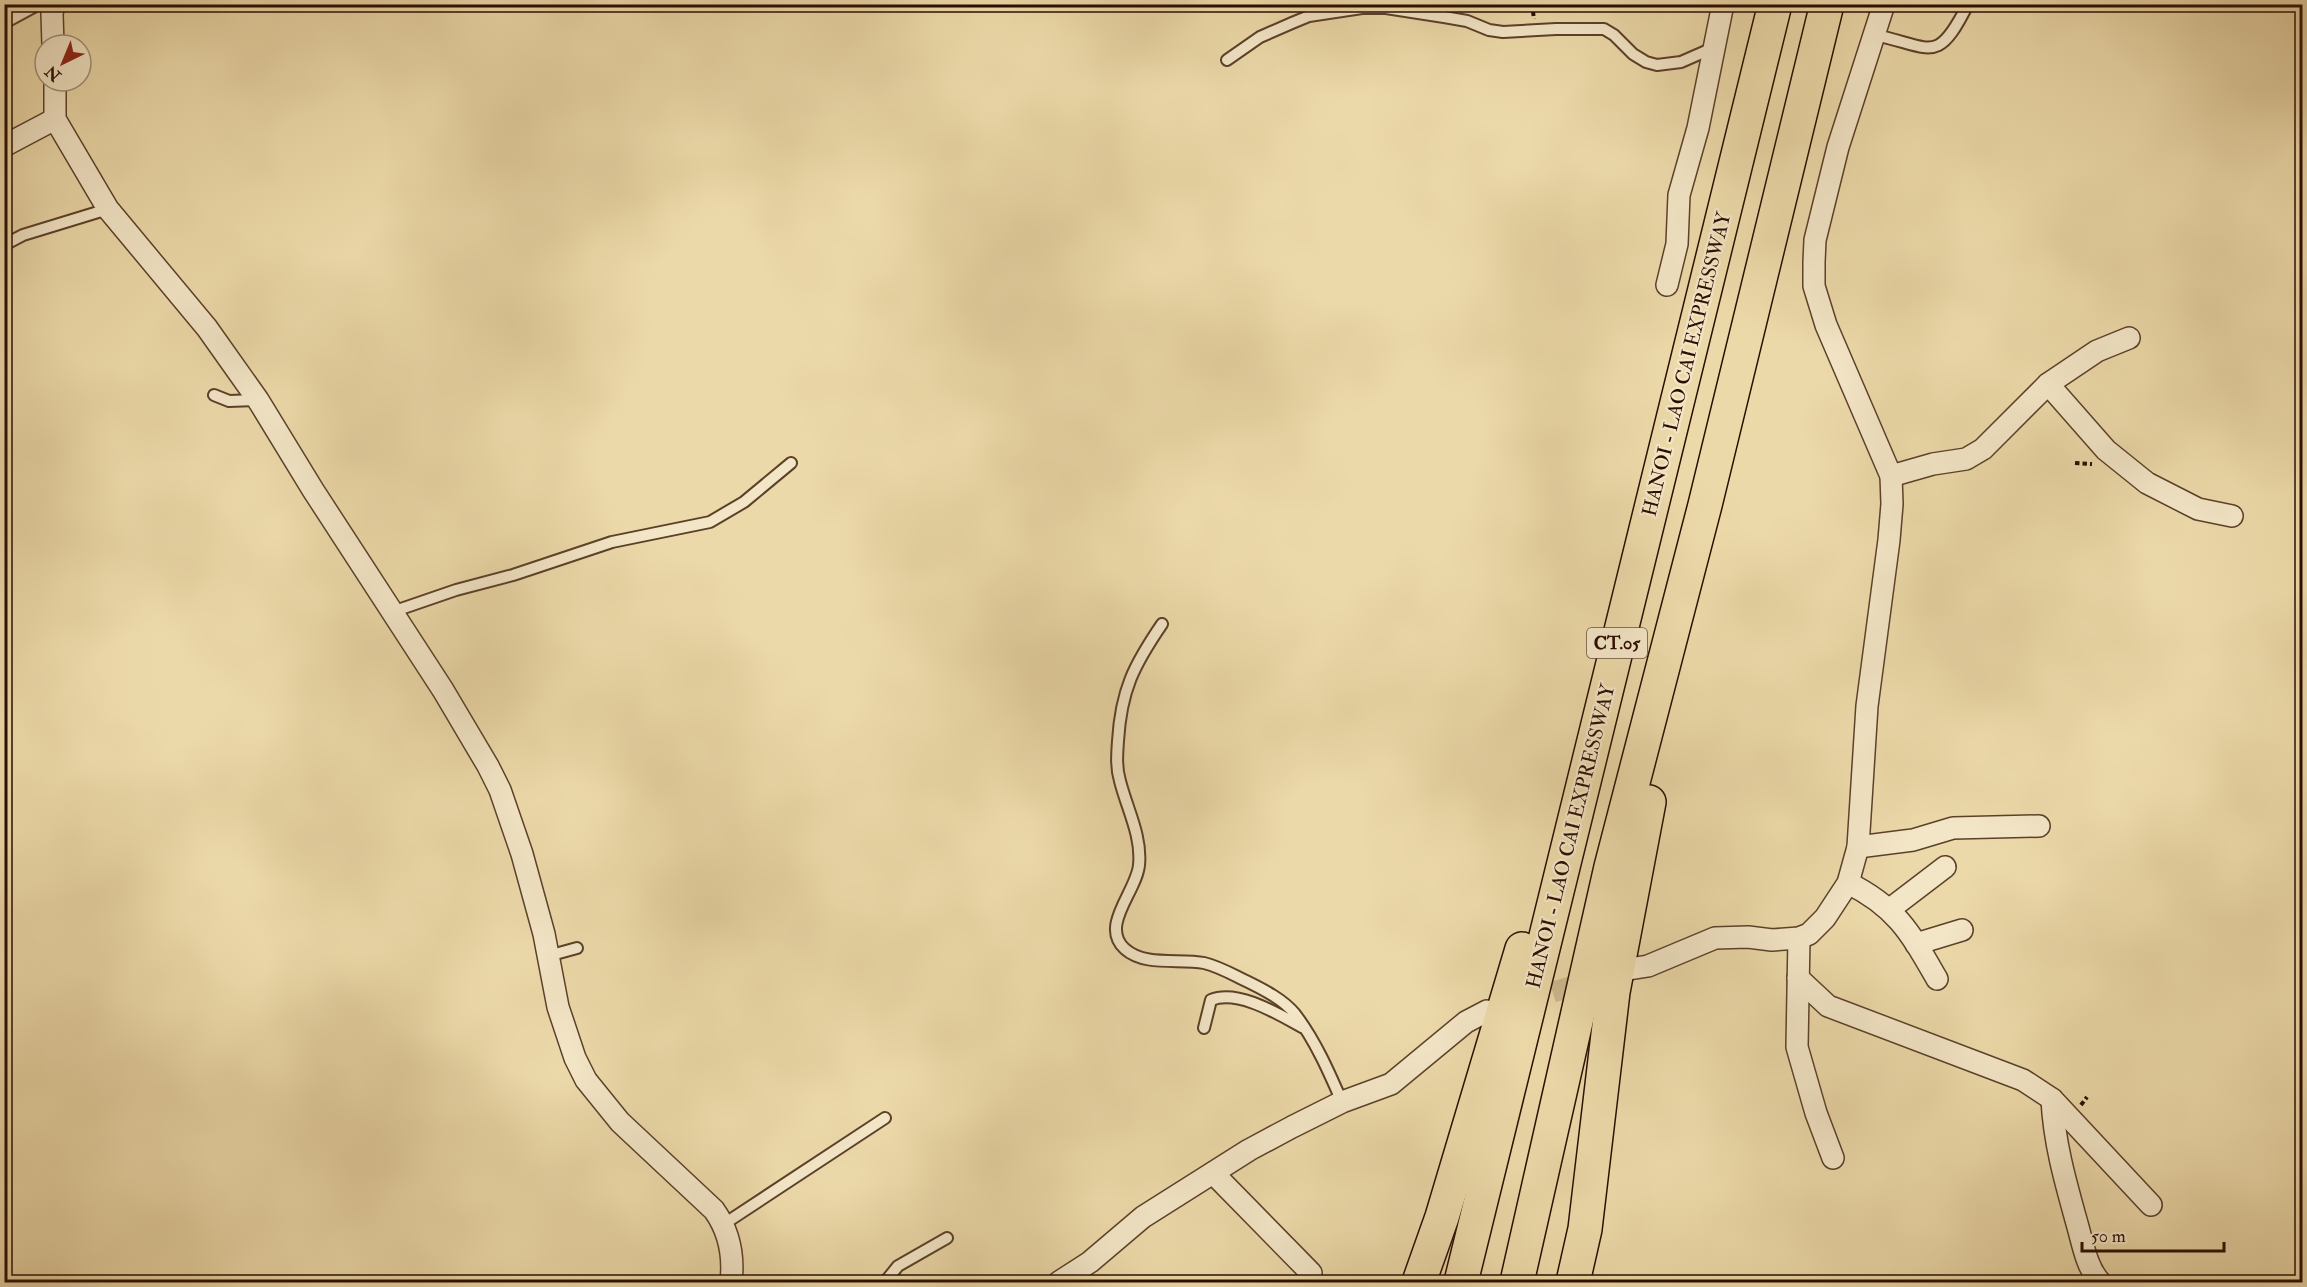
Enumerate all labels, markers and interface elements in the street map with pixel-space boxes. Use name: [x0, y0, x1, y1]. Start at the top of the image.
north arrow: [33, 33, 93, 93]
text: N: [41, 61, 66, 86]
street label: HANOI - LAO CAI EXPRESSWAY: [1637, 208, 1737, 519]
road number: CT.05: [1587, 628, 1647, 658]
street label: HANOI - LAO CAI EXPRESSWAY: [1521, 680, 1621, 991]
scale bar: [2082, 1215, 2224, 1253]
text: 50 m: [2091, 1225, 2126, 1248]

